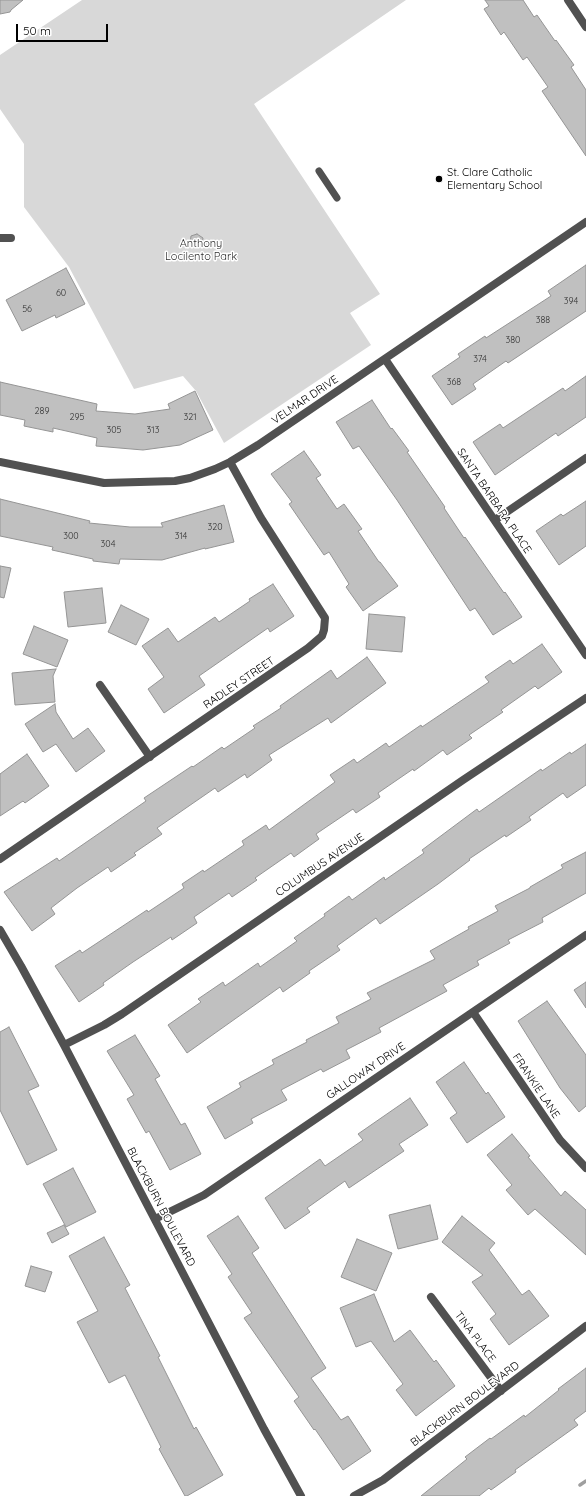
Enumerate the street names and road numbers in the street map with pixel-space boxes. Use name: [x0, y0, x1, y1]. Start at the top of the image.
street label: VELMAR DRIVE: [269, 373, 341, 427]
street label: SANTA BARBARA PLACE: [454, 446, 534, 556]
street label: RADLEY STREET: [201, 654, 277, 712]
street label: COLUMBUS AVENUE: [273, 830, 367, 900]
street label: GALLOWAY DRIVE: [324, 1040, 408, 1102]
street label: FRANKIE LANE: [509, 1051, 563, 1121]
street label: BLACKBURN BOULEVARD: [124, 1145, 198, 1269]
street label: TINA PLACE: [452, 1309, 498, 1365]
street label: BLACKBURN BOULEVARD: [408, 1359, 522, 1449]

